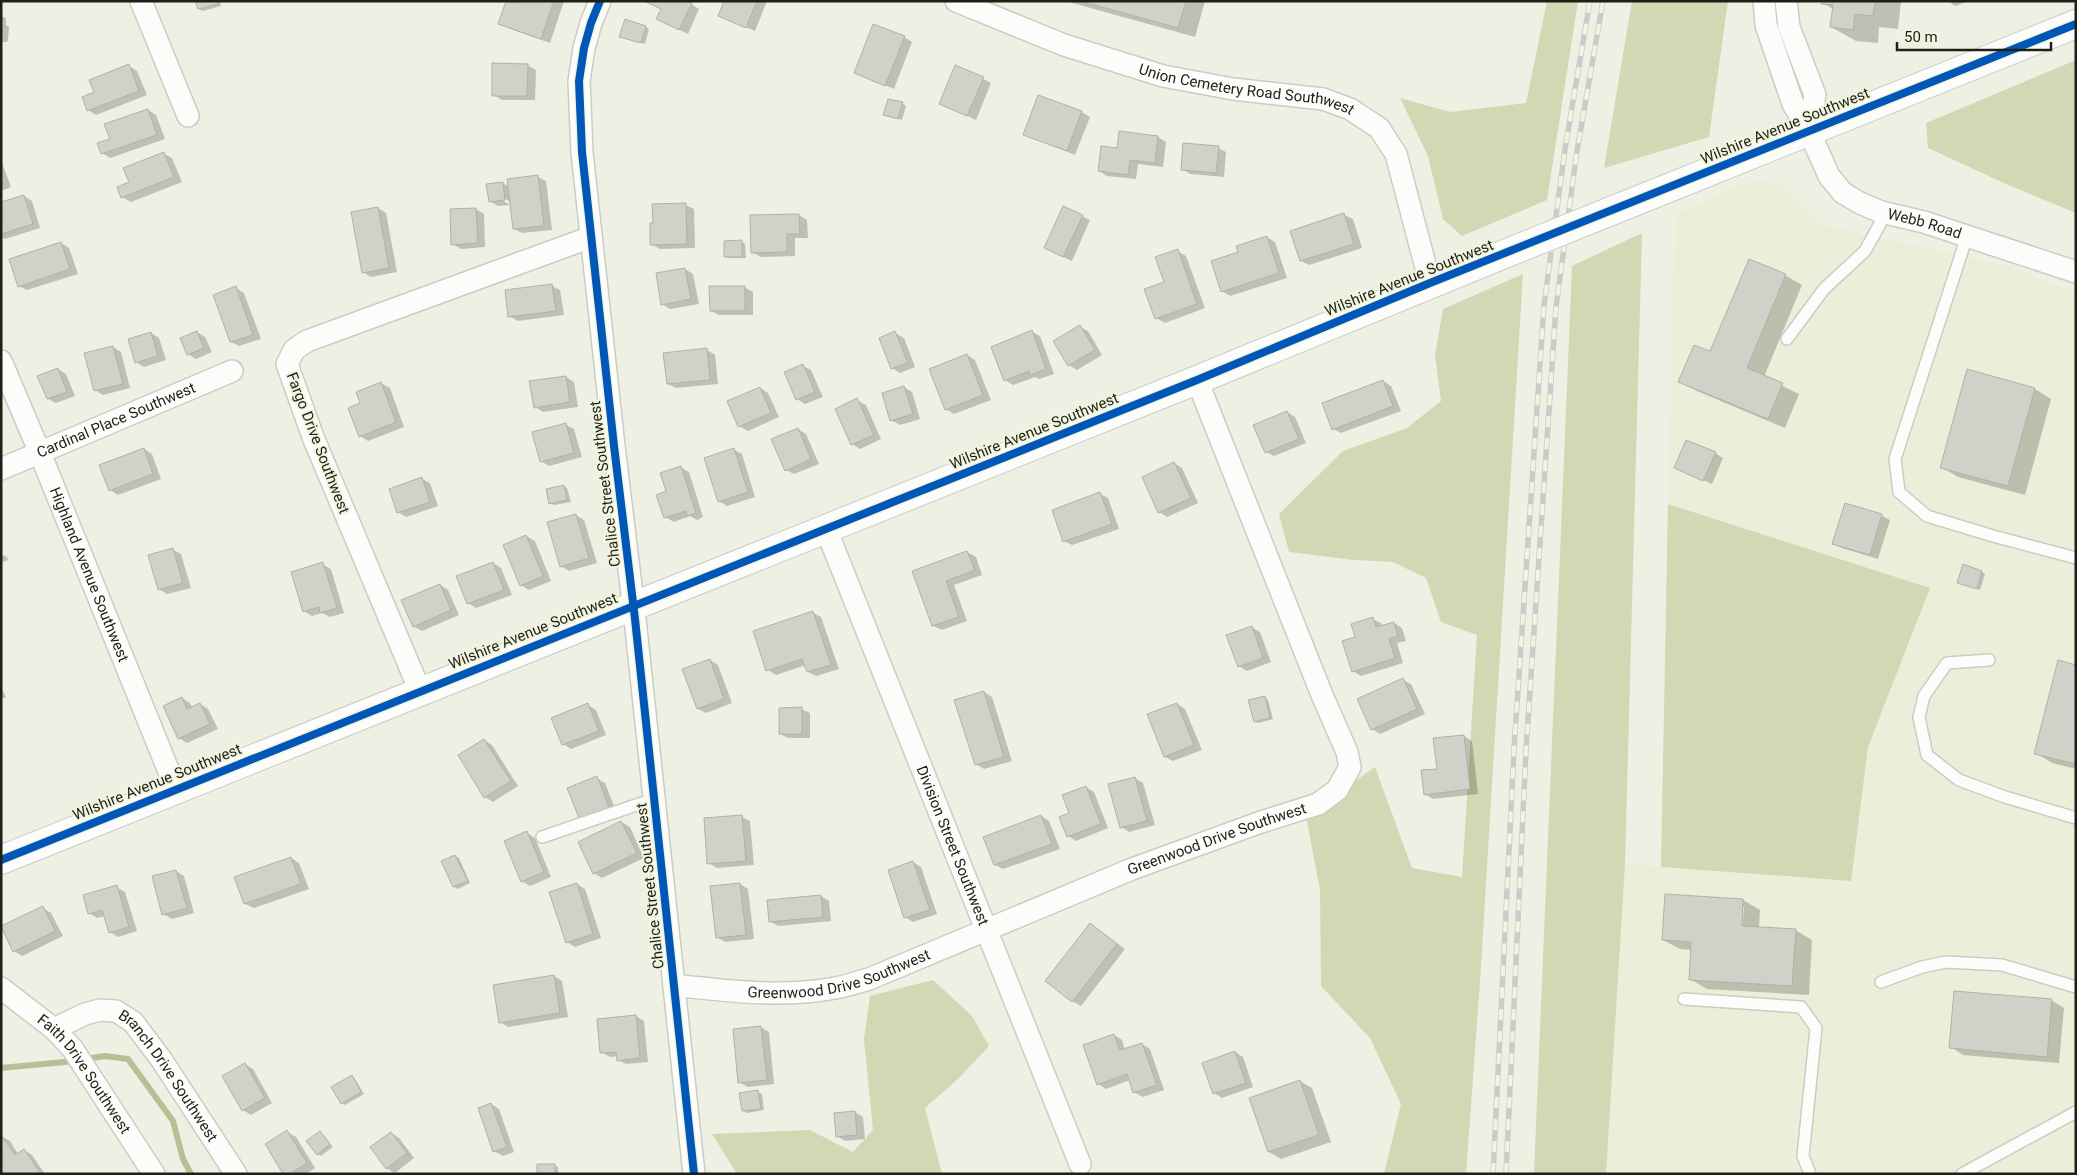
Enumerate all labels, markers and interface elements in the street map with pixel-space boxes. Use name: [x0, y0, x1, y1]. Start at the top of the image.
scale bar: [1897, 20, 2051, 52]
text: 50 m: [1904, 28, 1938, 46]
street label: Union Cemetery Road Southwest: [1137, 60, 1358, 119]
street label: Wilshire Avenue Southwest: [1698, 84, 1872, 168]
street label: Webb Road: [1886, 205, 1964, 243]
street label: Wilshire Avenue Southwest: [1322, 236, 1496, 320]
street label: Fargo Drive Southwest: [283, 370, 353, 516]
street label: Cardinal Place Southwest: [34, 379, 198, 462]
street label: Wilshire Avenue Southwest: [947, 389, 1121, 473]
street label: Chalice Street Southwest: [586, 400, 624, 568]
street label: Highland Avenue Southwest: [46, 484, 133, 665]
street label: Wilshire Avenue Southwest: [446, 589, 620, 673]
street label: Wilshire Avenue Southwest: [70, 740, 244, 824]
street label: Division Street Southwest: [913, 763, 993, 928]
street label: Greenwood Drive Southwest: [1125, 799, 1309, 879]
street label: Chalice Street Southwest: [632, 802, 668, 970]
street label: Greenwood Drive Southwest: [747, 945, 933, 1002]
street label: Branch Drive Southwest: [115, 1006, 221, 1145]
street label: Faith Drive Southwest: [34, 1011, 134, 1137]

